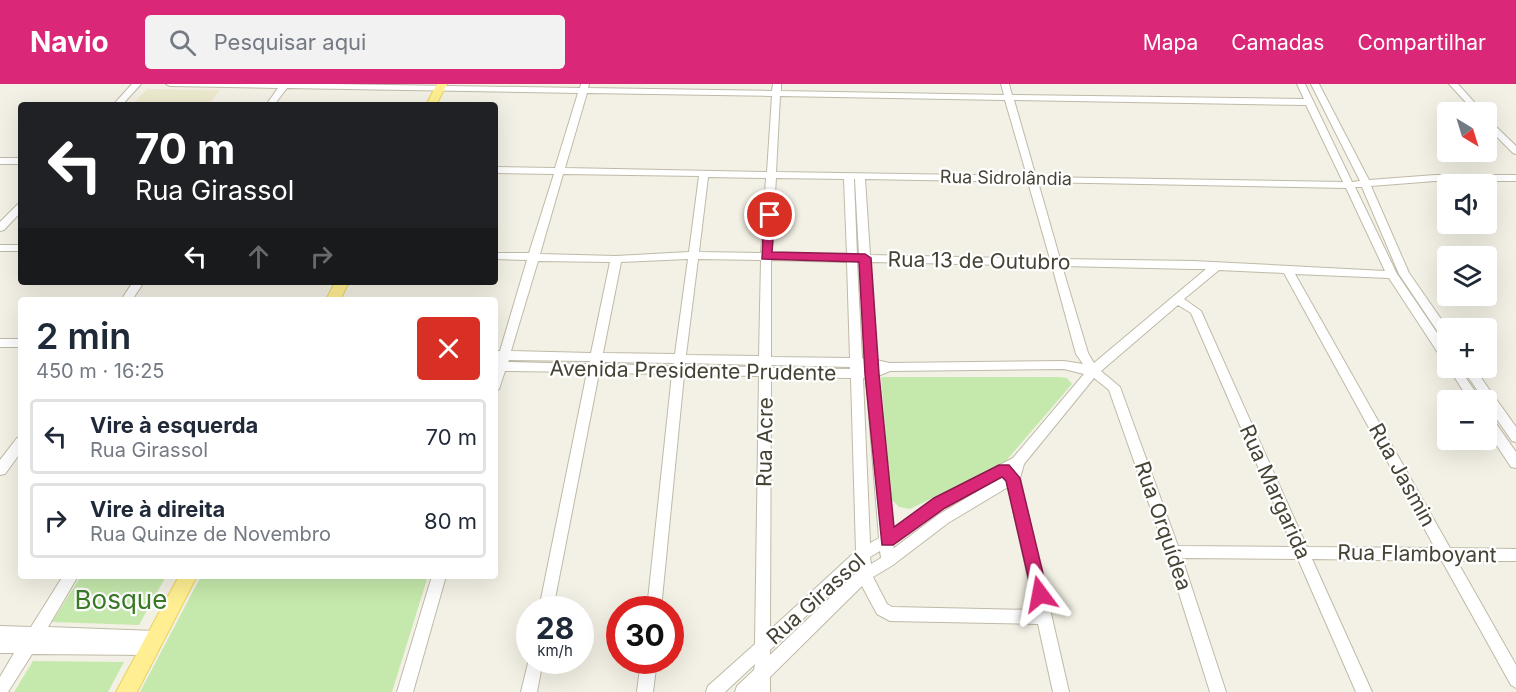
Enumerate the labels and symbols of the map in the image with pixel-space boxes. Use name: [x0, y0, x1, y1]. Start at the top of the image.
north arrow: [1437, 102, 1497, 162]
street label: Rua Sidrolândia: [940, 166, 1072, 189]
pin: [744, 189, 795, 240]
street label: Rua 13 de Outubro: [887, 246, 1071, 275]
street label: Avenida Presidente Prudente: [550, 356, 837, 385]
street label: Rua Acre: [751, 397, 778, 487]
street label: Rua Jasmin: [1364, 419, 1441, 531]
street label: Rua Margarida: [1235, 421, 1316, 563]
street label: Rua Orquídea: [1130, 458, 1197, 594]
street label: Rua Flamboyant: [1337, 540, 1497, 567]
street label: Rua Girassol: [761, 548, 870, 649]
position arrow: [1008, 562, 1072, 626]
park label: Bosque: [75, 584, 167, 615]
speed limit sign: 30: [606, 596, 684, 674]

